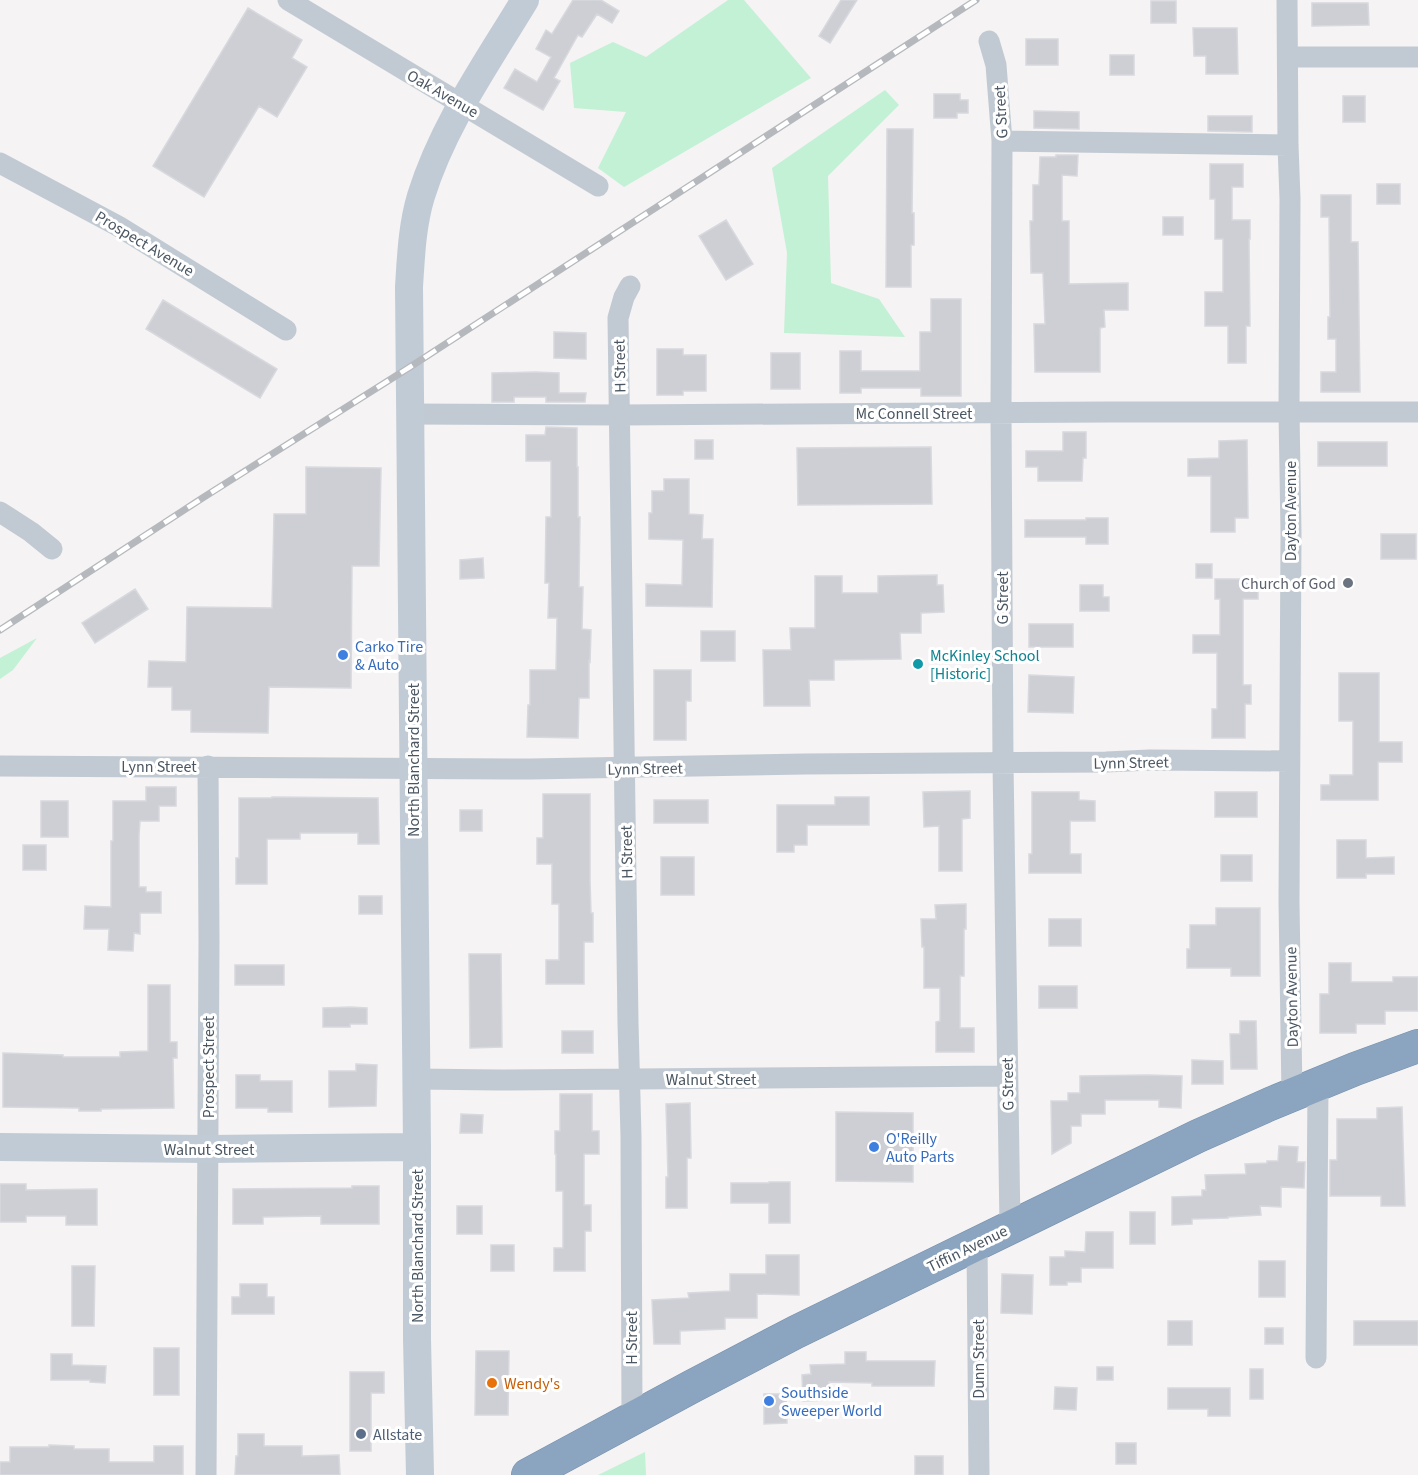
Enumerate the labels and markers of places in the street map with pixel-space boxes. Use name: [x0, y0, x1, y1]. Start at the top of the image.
place label: Church of God: [1241, 573, 1336, 595]
marker: Church of God: [1341, 576, 1355, 590]
place label: Carko Tire & Auto: [355, 636, 423, 676]
place label: McKinley School [Historic]: [930, 645, 1040, 685]
marker: Carko Tire & Auto: [336, 648, 350, 662]
marker: McKinley School [Historic]: [911, 657, 925, 671]
place label: O'Reilly Auto Parts: [886, 1128, 955, 1168]
marker: O'Reilly Auto Parts: [867, 1140, 881, 1154]
place label: Wendy's: [504, 1373, 560, 1395]
marker: Wendy's: [485, 1376, 499, 1390]
place label: Southside Sweeper World: [781, 1382, 882, 1422]
marker: Southside Sweeper World: [762, 1394, 776, 1408]
place label: Allstate: [373, 1424, 422, 1446]
marker: Allstate: [354, 1427, 368, 1441]

